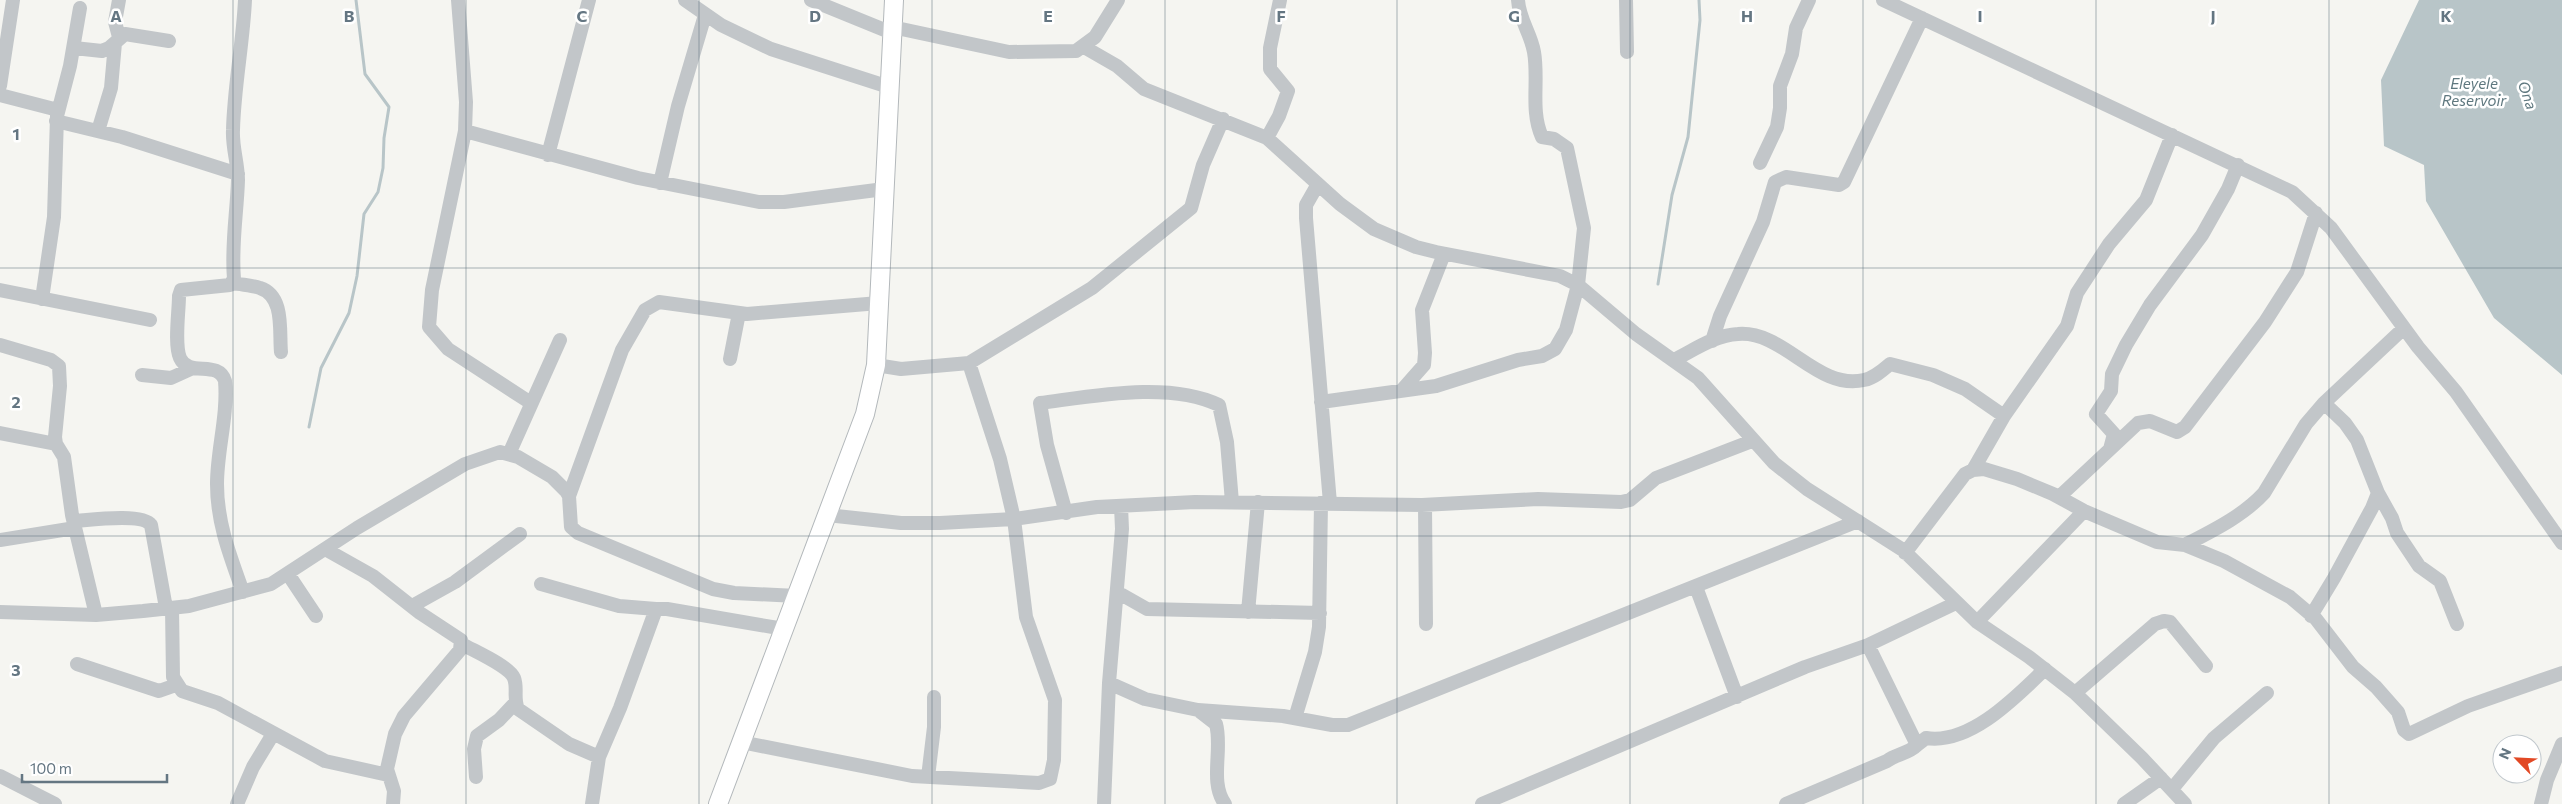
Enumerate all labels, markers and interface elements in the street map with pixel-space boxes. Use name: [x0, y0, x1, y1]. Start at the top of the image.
text: A: [110, 6, 122, 25]
text: B: [344, 6, 355, 25]
text: C: [577, 6, 588, 25]
text: D: [809, 6, 821, 25]
text: E: [1043, 6, 1053, 25]
text: F: [1276, 6, 1286, 25]
text: G: [1508, 6, 1520, 25]
text: H: [1741, 6, 1753, 25]
text: I: [1977, 6, 1983, 25]
text: J: [2210, 6, 2216, 25]
text: K: [2440, 6, 2452, 25]
water label: Eleyele Reservoir: [2442, 74, 2507, 109]
water label: Ona: [2515, 78, 2541, 112]
text: 1: [12, 124, 20, 143]
text: 2: [11, 392, 21, 411]
text: 3: [11, 660, 21, 679]
north arrow: [2492, 734, 2542, 784]
text: N: [2495, 745, 2515, 762]
scale bar: [22, 752, 168, 784]
text: 100 m: [30, 759, 72, 777]

